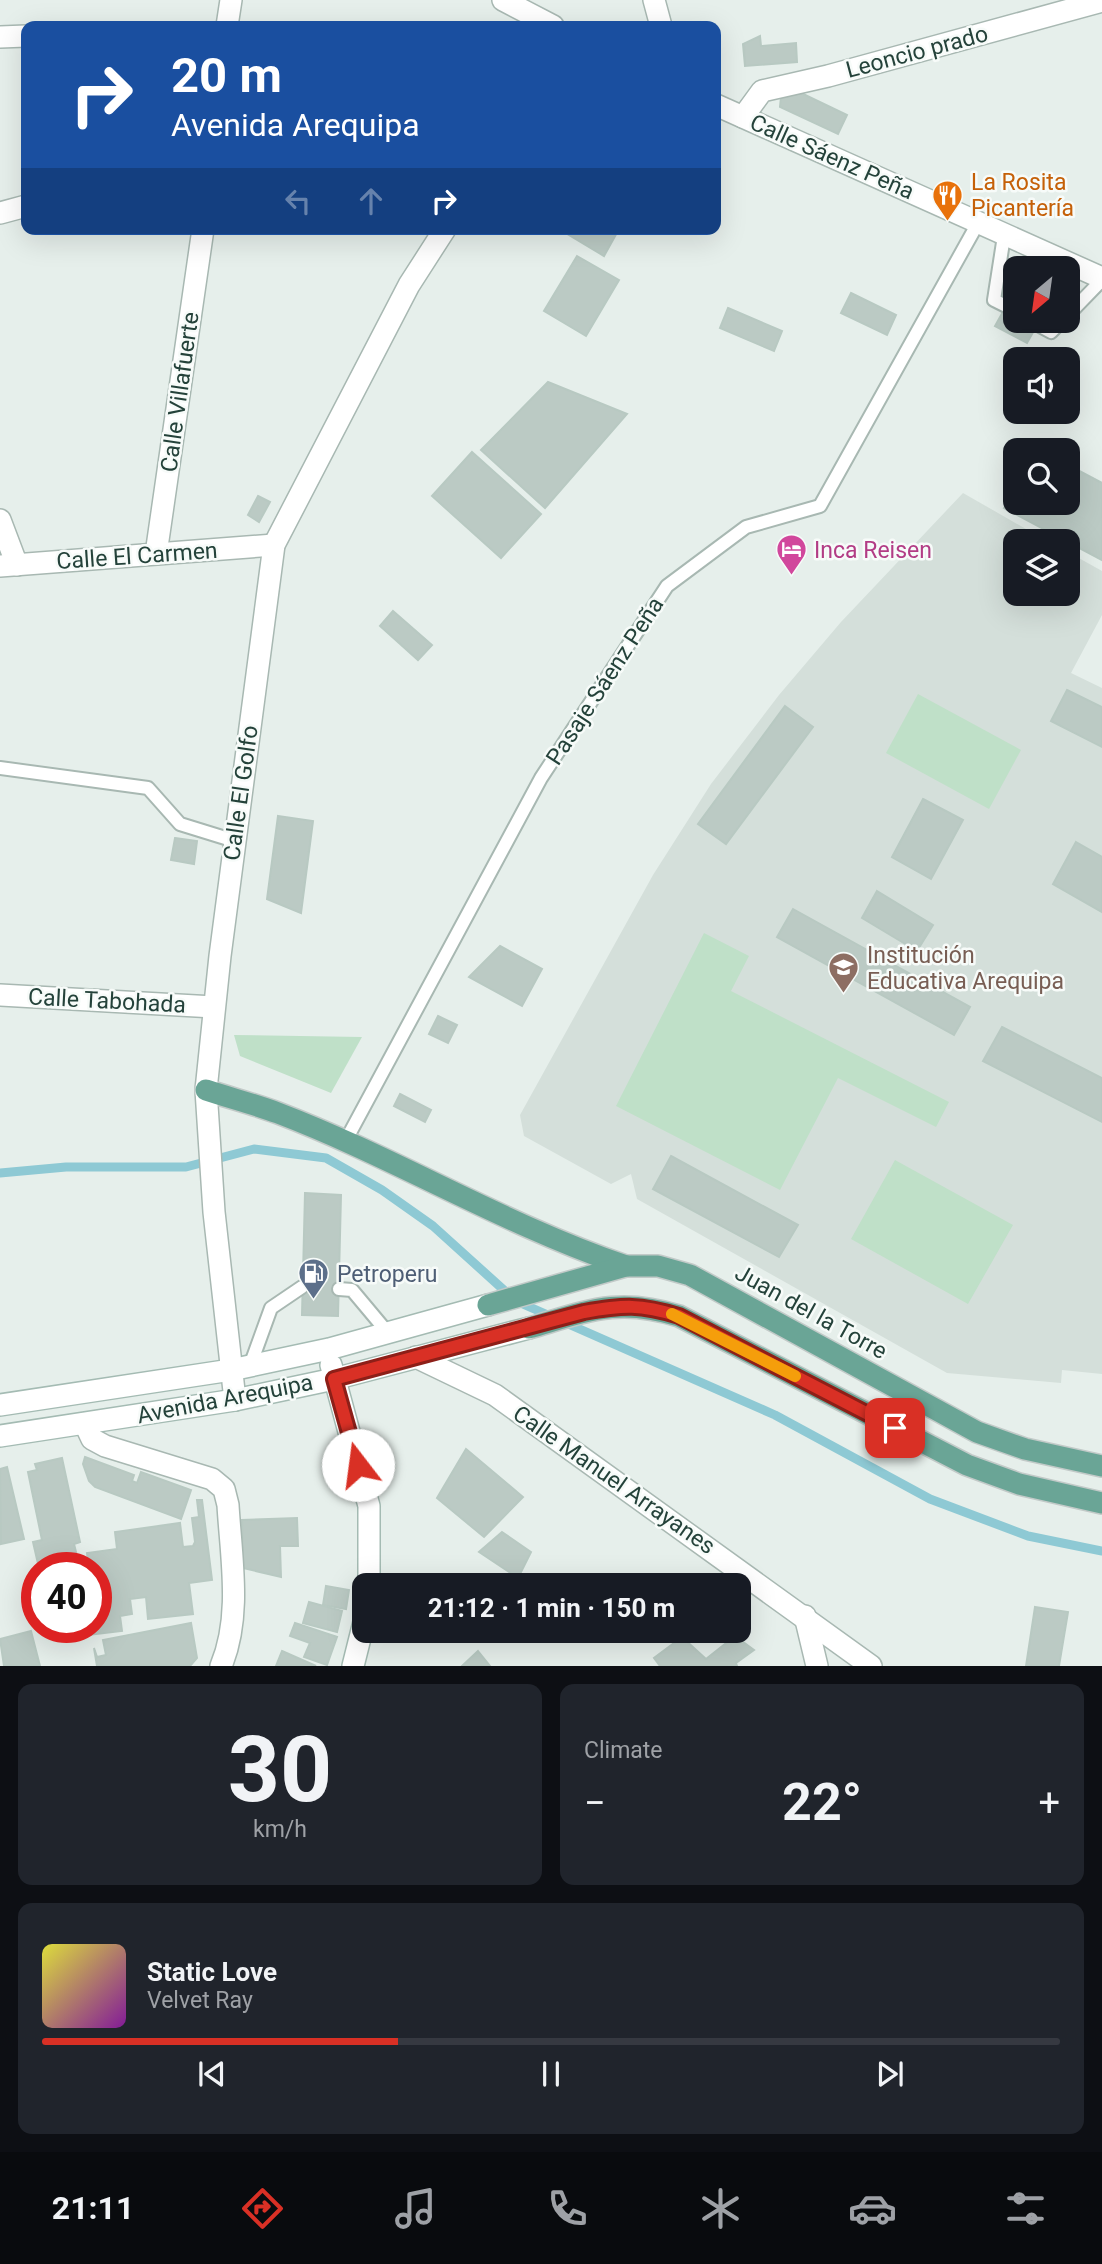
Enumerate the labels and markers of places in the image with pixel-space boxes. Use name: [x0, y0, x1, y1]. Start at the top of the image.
place label: La Rosita Picantería: [971, 169, 1074, 222]
restaurant icon: La Rosita Picantería: [931, 178, 965, 222]
hotel icon: Inca Reisen: [774, 533, 808, 577]
place label: Inca Reisen: [814, 537, 932, 564]
place label: Institución Educativa Arequipa: [867, 942, 1064, 995]
school or university icon: Institución Educativa Arequipa: [827, 951, 861, 995]
fuel station icon: Petroperu: [297, 1257, 331, 1301]
place label: Petroperu: [337, 1261, 437, 1288]
pin: [865, 1398, 925, 1458]

